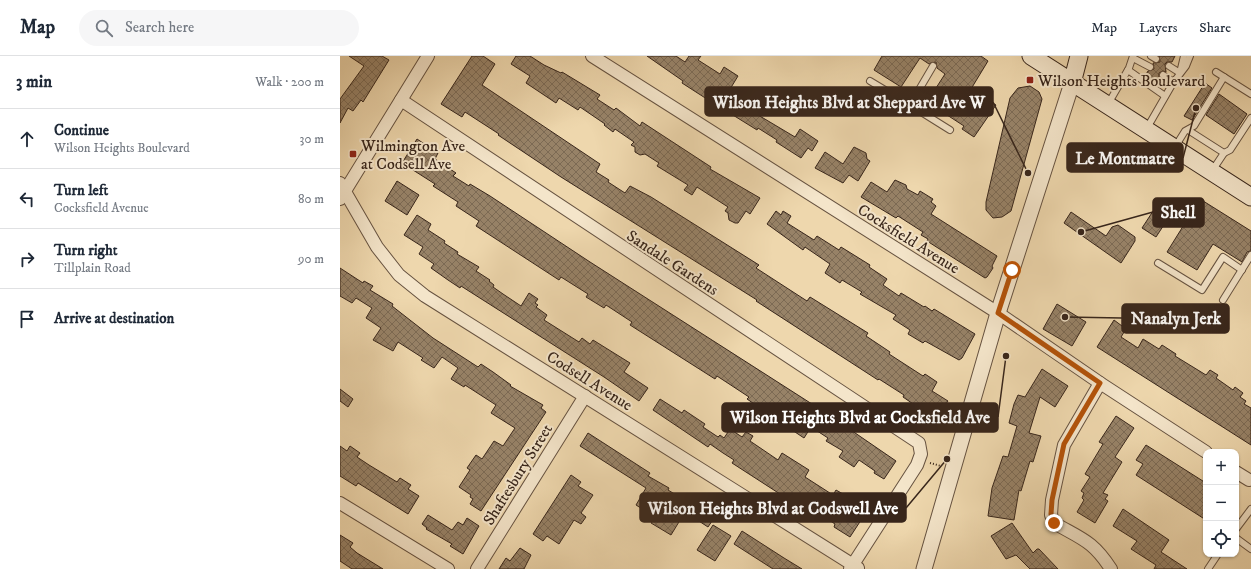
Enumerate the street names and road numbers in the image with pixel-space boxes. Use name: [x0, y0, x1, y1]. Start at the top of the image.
street label: Cocksfield Avenue: [854, 199, 964, 278]
street label: Sandale Gardens: [623, 226, 722, 300]
street label: Codsell Avenue: [543, 347, 636, 415]
street label: Shaftesbury Street: [479, 420, 557, 529]

